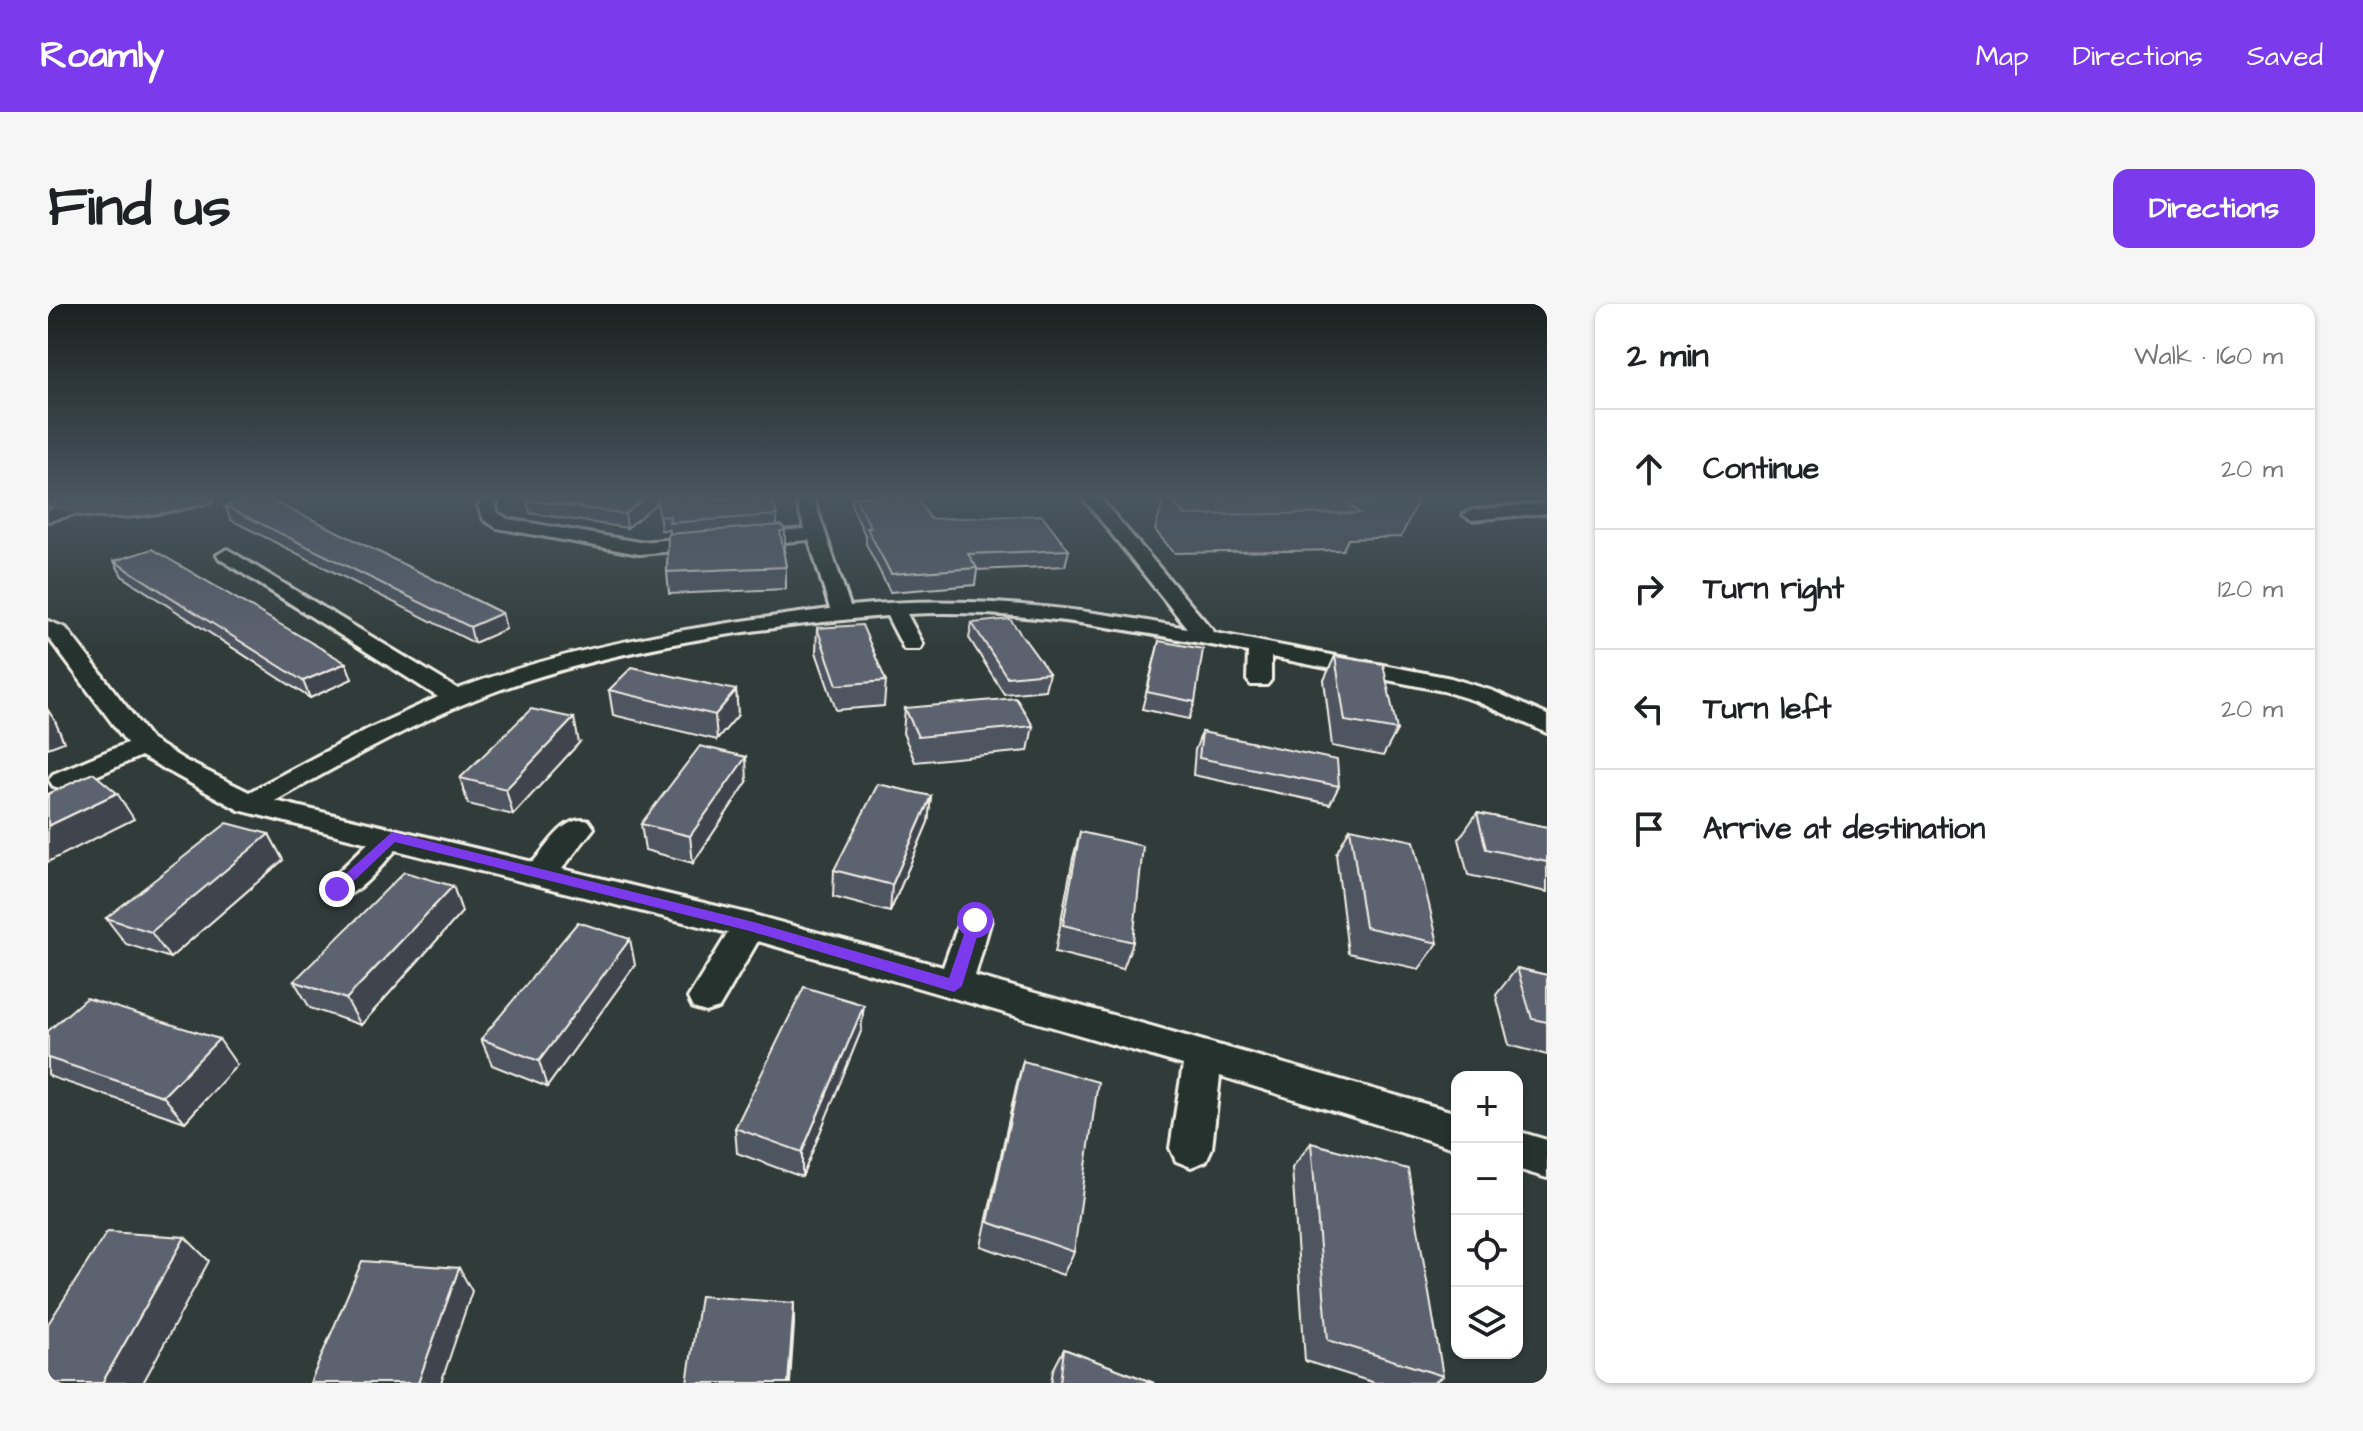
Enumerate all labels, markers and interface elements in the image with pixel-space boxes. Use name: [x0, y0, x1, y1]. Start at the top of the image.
text: Roamly: [40, 30, 164, 82]
text: Map: [1976, 37, 2029, 76]
text: Directions: [2073, 37, 2203, 76]
text: Saved: [2247, 37, 2323, 76]
text: Find us: [48, 169, 231, 247]
button: Directions: [2113, 169, 2315, 248]
text: 2 min: [1627, 332, 1709, 380]
text: Walk · 160 m: [2134, 338, 2283, 374]
icon: ahead: [1627, 447, 1671, 491]
text: Continue: [1703, 448, 1819, 490]
text: 20 m: [2221, 451, 2283, 487]
icon: right: [1627, 567, 1671, 611]
text: Turn right: [1703, 568, 1844, 610]
text: 120 m: [2218, 571, 2283, 607]
icon: left: [1627, 687, 1671, 731]
text: Turn left: [1703, 688, 1831, 730]
text: 20 m: [2221, 691, 2283, 727]
icon: arrive: [1627, 807, 1671, 851]
text: Arrive at destination: [1703, 808, 1985, 850]
route end: [319, 871, 355, 907]
route start: [957, 902, 993, 938]
map controls: [1451, 1071, 1523, 1359]
button: +: [1451, 1071, 1523, 1143]
button: −: [1451, 1143, 1523, 1215]
button: locate: [1451, 1215, 1523, 1287]
button: layers: [1451, 1287, 1523, 1359]

